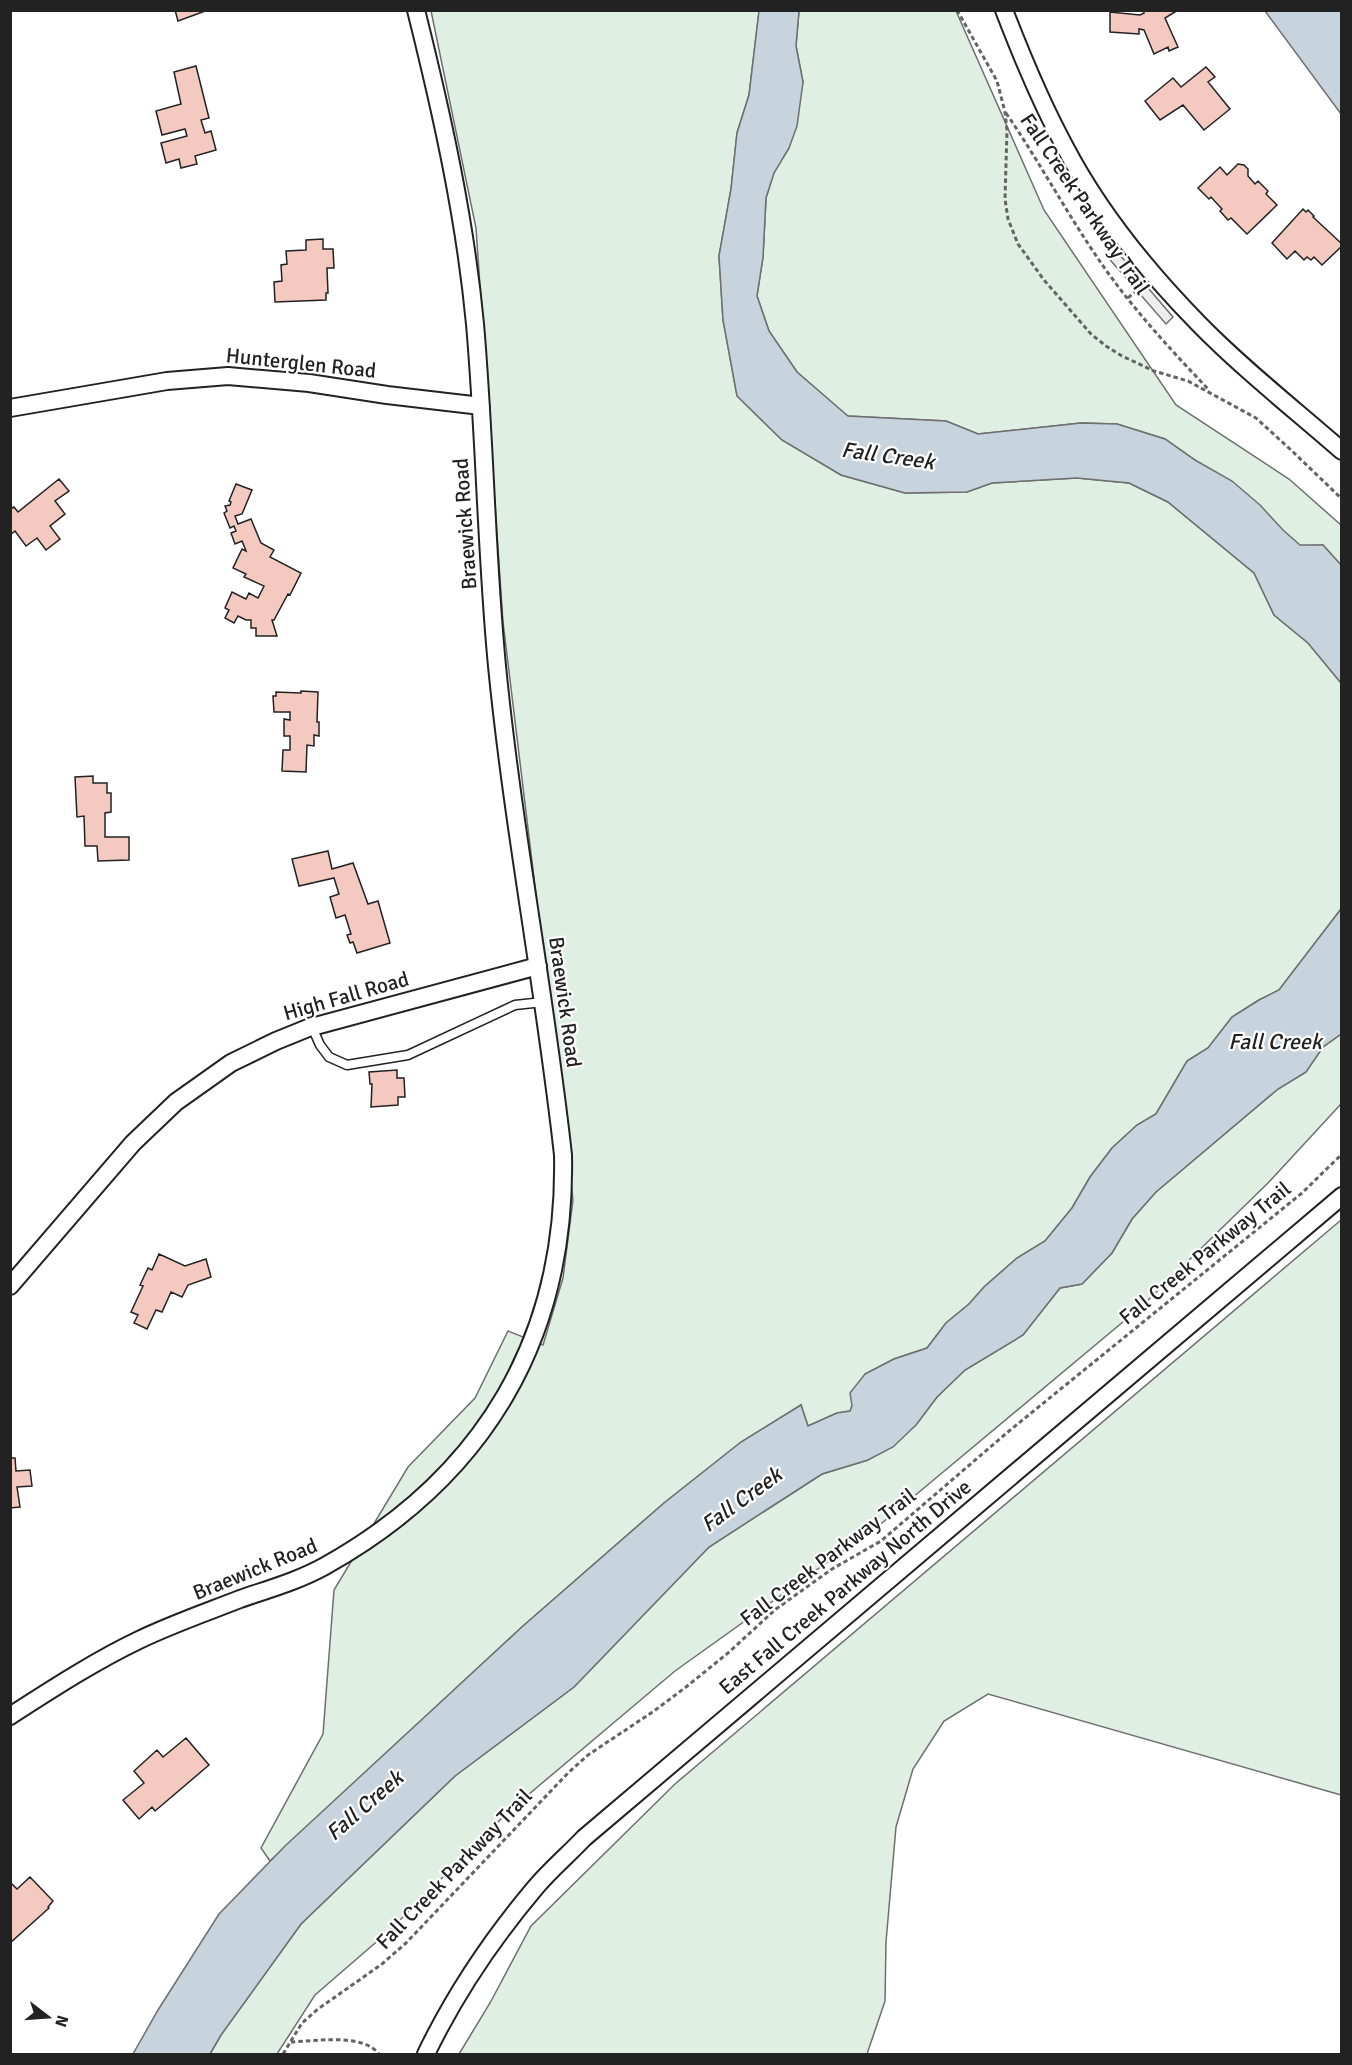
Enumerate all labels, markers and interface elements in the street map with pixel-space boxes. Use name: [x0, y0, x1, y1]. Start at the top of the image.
street label: Fall Creek Parkway Trail: [1015, 108, 1155, 300]
street label: Hunterglen Road: [225, 342, 377, 384]
water label: Fall Creek: [840, 436, 938, 476]
street label: Braewick Road: [447, 457, 483, 591]
street label: Braewick Road: [543, 935, 587, 1069]
street label: High Fall Road: [280, 966, 412, 1026]
water label: Fall Creek: [1228, 1028, 1324, 1055]
street label: Fall Creek Parkway Trail: [1114, 1176, 1296, 1330]
water label: Fall Creek: [696, 1460, 789, 1538]
street label: East Fall Creek Parkway North Drive: [714, 1474, 976, 1700]
street label: Fall Creek Parkway Trail: [735, 1482, 921, 1632]
street label: Braewick Road: [189, 1532, 321, 1606]
water label: Fall Creek: [320, 1763, 410, 1846]
street label: Fall Creek Parkway Trail: [371, 1783, 537, 1955]
north arrow: [18, 1987, 78, 2047]
text: N: [50, 2013, 73, 2029]

